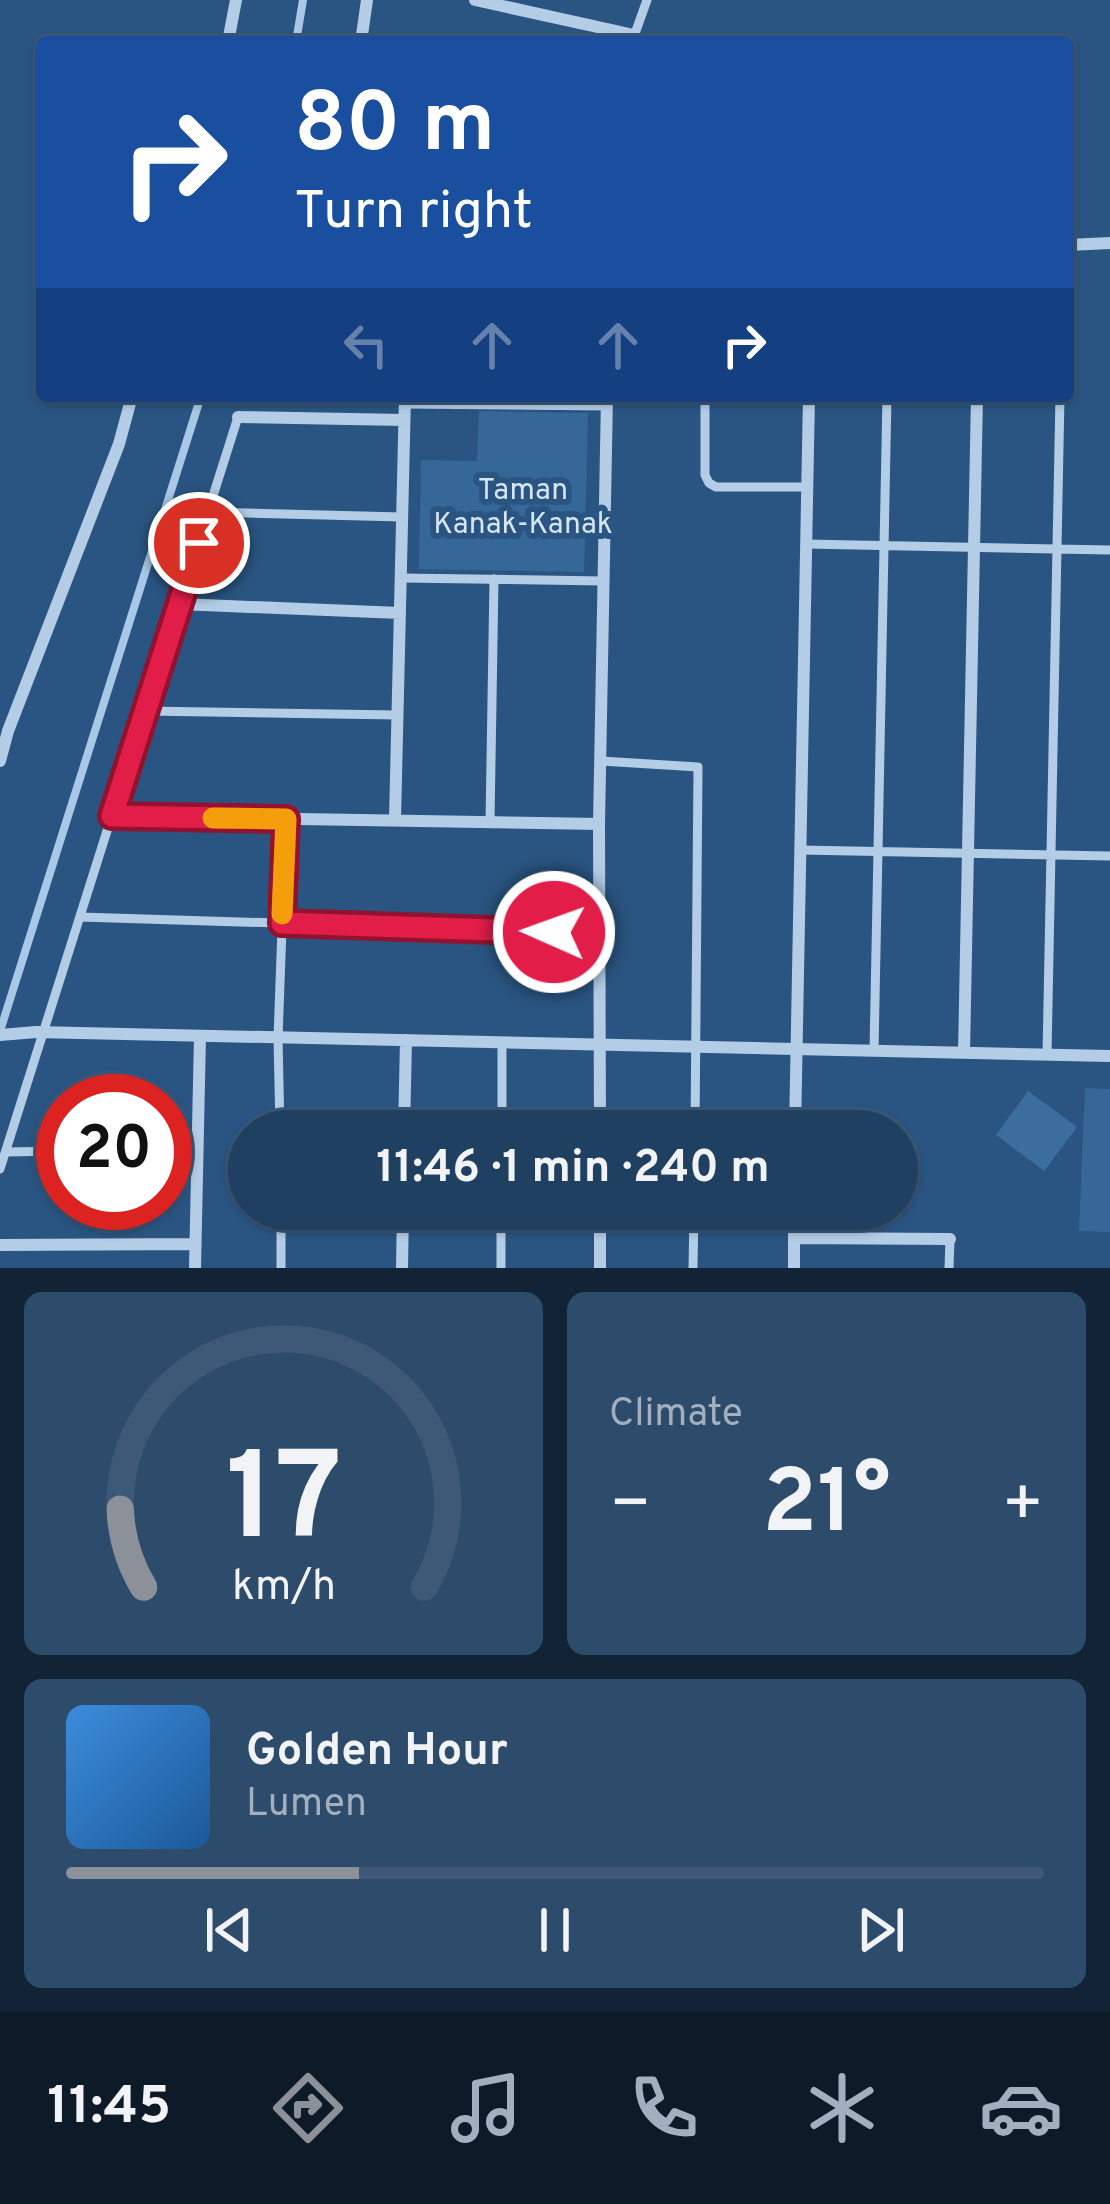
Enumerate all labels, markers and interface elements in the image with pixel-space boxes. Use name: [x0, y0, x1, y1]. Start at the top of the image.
text: 80 m: [294, 75, 495, 181]
icon: right: [96, 84, 252, 240]
text: Turn right: [294, 179, 533, 248]
icon: left: [333, 312, 399, 378]
icon: ahead: [459, 312, 525, 378]
icon: ahead: [585, 312, 651, 378]
icon: right: [711, 312, 777, 378]
park label: Taman Kanak-Kanak: [433, 473, 613, 544]
pin: [148, 492, 250, 594]
icon: arrive: [166, 510, 232, 576]
position arrow: [491, 869, 617, 995]
speed limit sign: 20: [36, 1074, 192, 1230]
text: 11:46 · 1 min · 240 m: [376, 1141, 770, 1198]
text: Climate: [609, 1391, 743, 1440]
text: 17: [225, 1426, 342, 1584]
text: 21°: [762, 1451, 891, 1564]
text: −: [609, 1466, 652, 1549]
text: +: [1001, 1466, 1044, 1549]
text: km/h: [231, 1560, 336, 1614]
text: Golden Hour: [246, 1724, 508, 1781]
text: Lumen: [246, 1781, 367, 1830]
icon: previous: [196, 1897, 262, 1963]
icon: pause: [522, 1897, 588, 1963]
icon: next: [848, 1897, 914, 1963]
icon: directions: [266, 2066, 350, 2150]
icon: music: [444, 2066, 528, 2150]
icon: phone: [622, 2066, 706, 2150]
icon: climate: [800, 2066, 884, 2150]
icon: car: [979, 2066, 1063, 2150]
text: 11:45: [47, 2074, 171, 2143]

